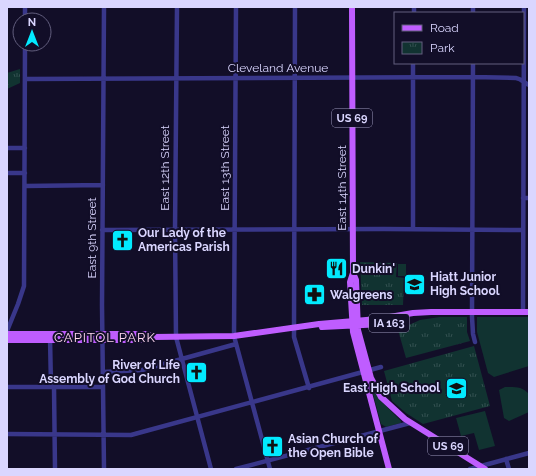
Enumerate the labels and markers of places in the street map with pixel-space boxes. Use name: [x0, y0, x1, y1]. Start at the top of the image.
place label: Our Lady of the Americas Parish: [138, 226, 230, 254]
church icon: Our Lady of the Americas Parish: [109, 227, 135, 253]
restaurant icon: Dunkin': [323, 256, 349, 282]
place label: Dunkin': [352, 262, 395, 276]
place label: Hiatt Junior High School: [430, 270, 500, 298]
school or university icon: Hiatt Junior High School: [401, 271, 427, 297]
pharmacy icon: Walgreens: [302, 282, 328, 308]
place label: Walgreens: [330, 288, 392, 302]
place label: River of Life Assembly of God Church: [39, 358, 180, 386]
church icon: River of Life Assembly of God Church: [183, 359, 209, 385]
school or university icon: East High School: [443, 375, 469, 401]
place label: East High School: [343, 381, 440, 395]
place label: Asian Church of the Open Bible: [288, 432, 379, 460]
church icon: Asian Church of the Open Bible: [260, 433, 286, 459]

